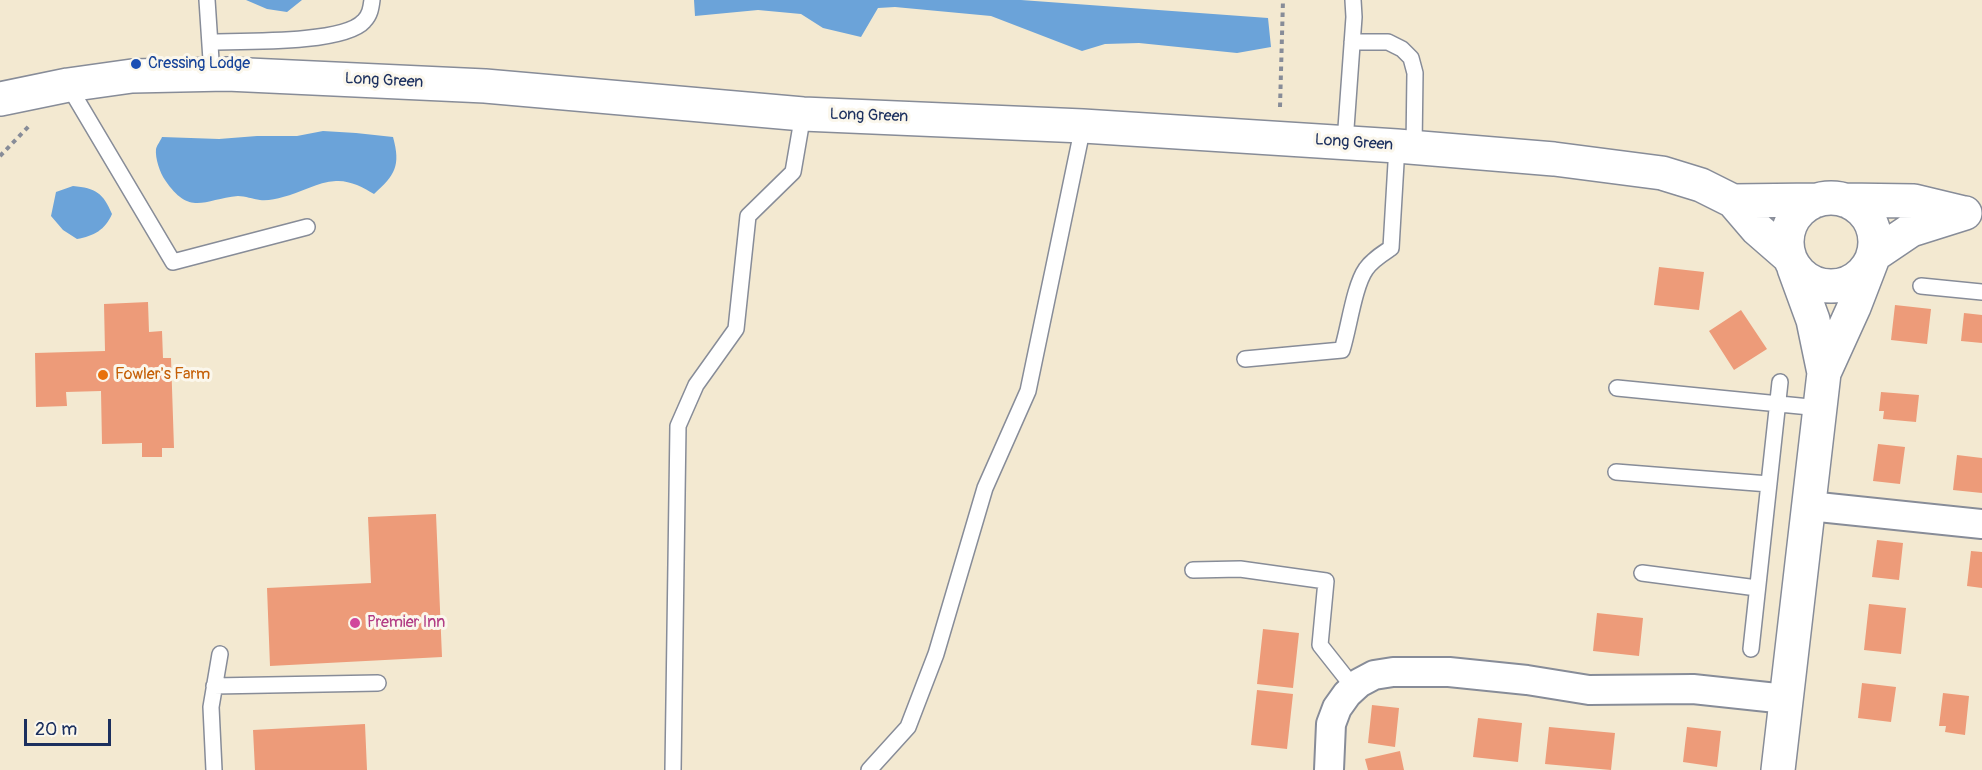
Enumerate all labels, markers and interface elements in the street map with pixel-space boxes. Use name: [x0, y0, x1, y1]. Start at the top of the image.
place label: Cressing Lodge: [148, 54, 250, 74]
marker: Cressing Lodge: [129, 57, 143, 71]
street label: Long Green: [344, 69, 424, 93]
street label: Long Green: [829, 105, 909, 127]
street label: Long Green: [1314, 131, 1394, 155]
place label: Fowler's Farm: [115, 365, 210, 385]
marker: Fowler's Farm: [96, 368, 110, 382]
place label: Premier Inn: [367, 613, 445, 633]
marker: Premier Inn: [348, 616, 362, 630]
scale bar: [27, 707, 114, 745]
text: 20 m: [35, 718, 77, 741]

